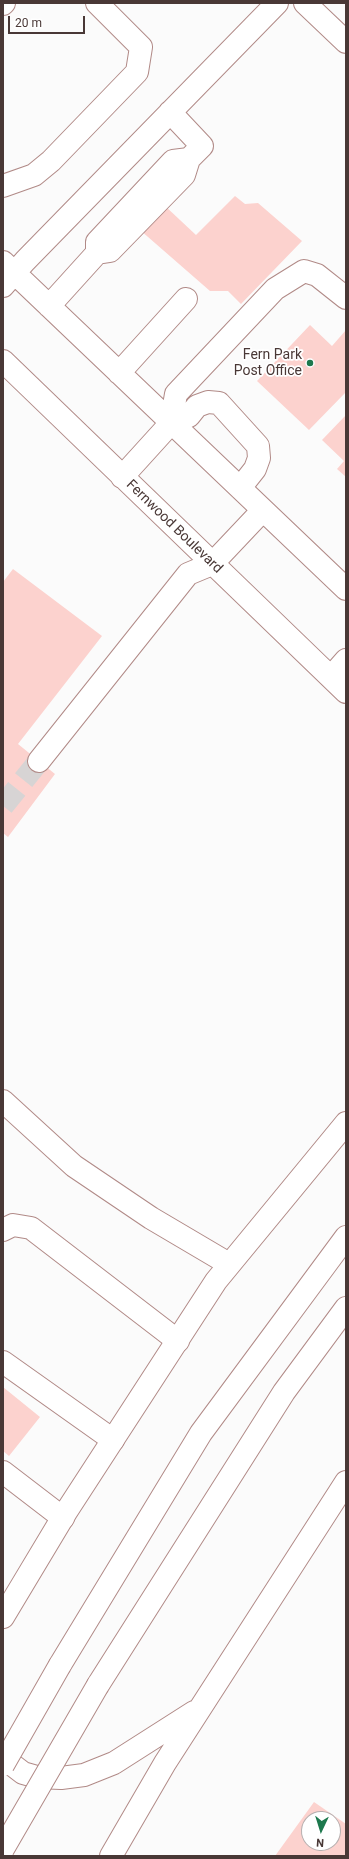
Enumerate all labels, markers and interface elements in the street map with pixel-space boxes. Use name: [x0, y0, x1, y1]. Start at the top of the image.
scale bar: [10, 8, 87, 34]
text: 20 m: [15, 16, 42, 30]
place label: Fern Park Post Office: [234, 347, 302, 380]
marker: Fern Park Post Office: [305, 358, 315, 368]
street label: Fernwood Boulevard: [122, 477, 226, 577]
north arrow: [301, 1811, 341, 1851]
text: N: [316, 1836, 325, 1849]

